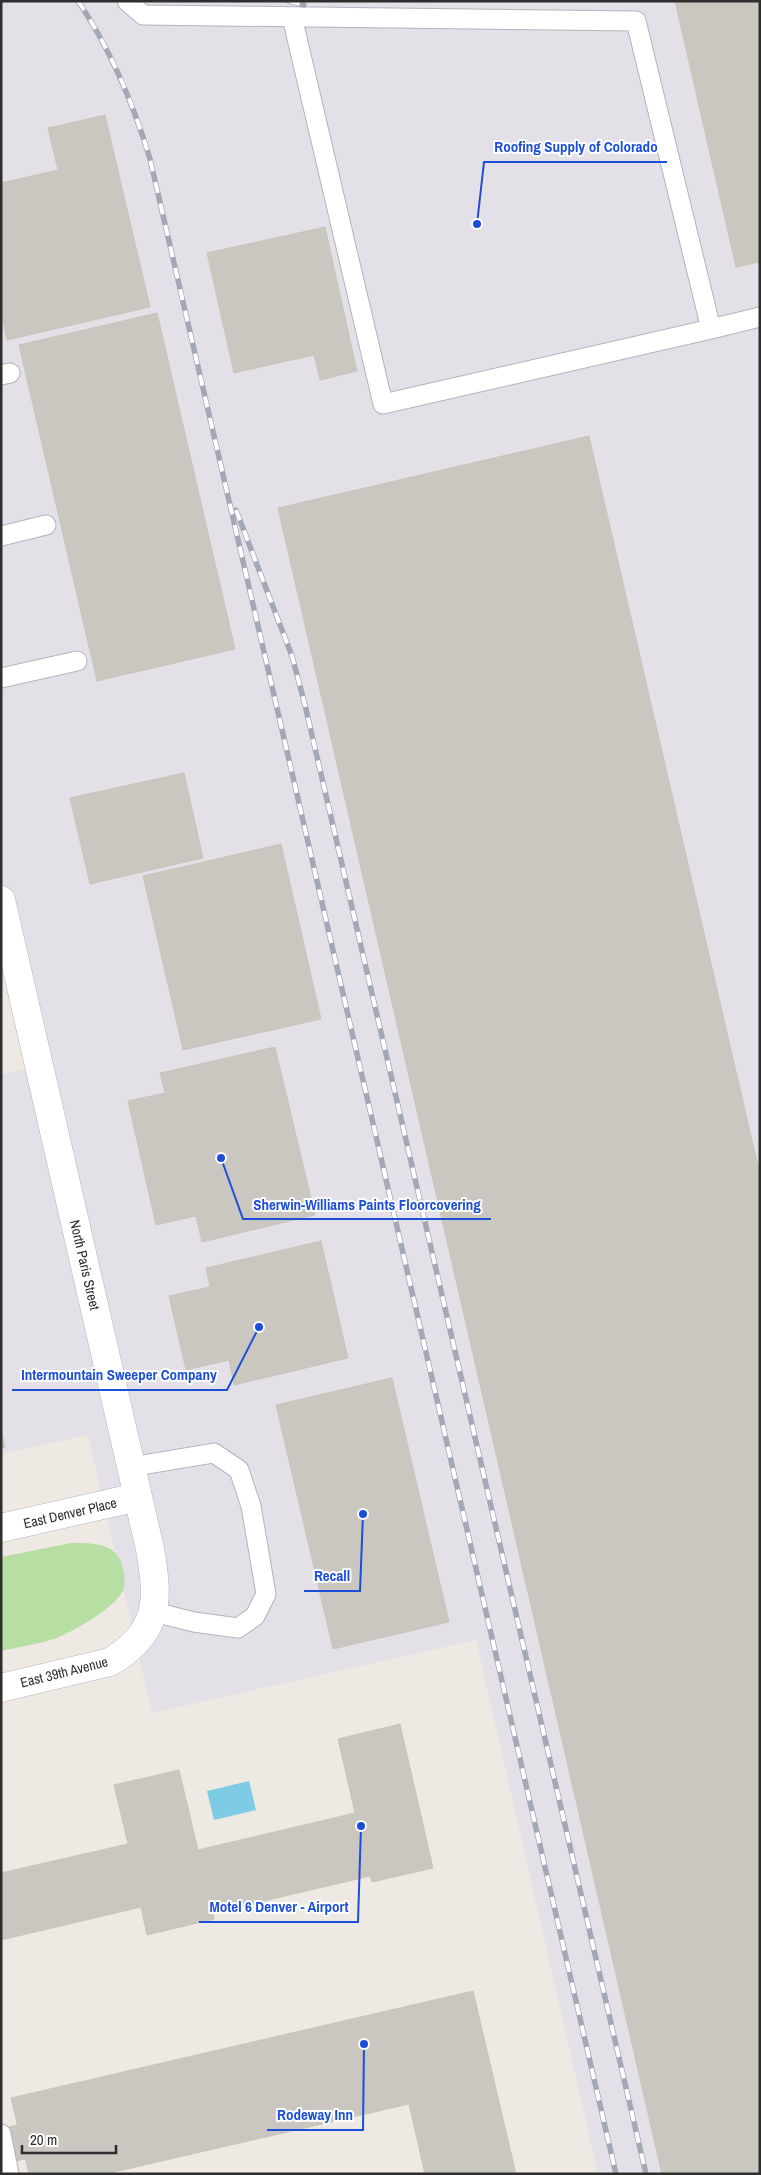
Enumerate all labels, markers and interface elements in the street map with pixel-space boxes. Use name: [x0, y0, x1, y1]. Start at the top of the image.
callout: Roofing Supply of Colorado: [484, 132, 667, 162]
text: Roofing Supply of Colorado: [494, 136, 658, 157]
callout: Sherwin-Williams Paints Floorcovering: [243, 1189, 491, 1219]
text: Sherwin-Williams Paints Floorcovering: [253, 1194, 481, 1215]
street label: North Paris Street: [66, 1218, 104, 1312]
callout: Intermountain Sweeper Company: [12, 1360, 227, 1390]
text: Intermountain Sweeper Company: [21, 1364, 217, 1385]
street label: East Denver Place: [22, 1494, 118, 1532]
callout: Recall: [304, 1561, 360, 1591]
text: Recall: [314, 1565, 350, 1586]
street label: East 39th Avenue: [18, 1652, 110, 1692]
callout: Motel 6 Denver - Airport: [199, 1892, 358, 1922]
text: Motel 6 Denver - Airport: [210, 1896, 348, 1917]
callout: Rodeway Inn: [267, 2100, 363, 2130]
text: Rodeway Inn: [277, 2104, 353, 2125]
scale bar: [22, 2122, 116, 2154]
text: 20 m: [30, 2129, 57, 2150]

